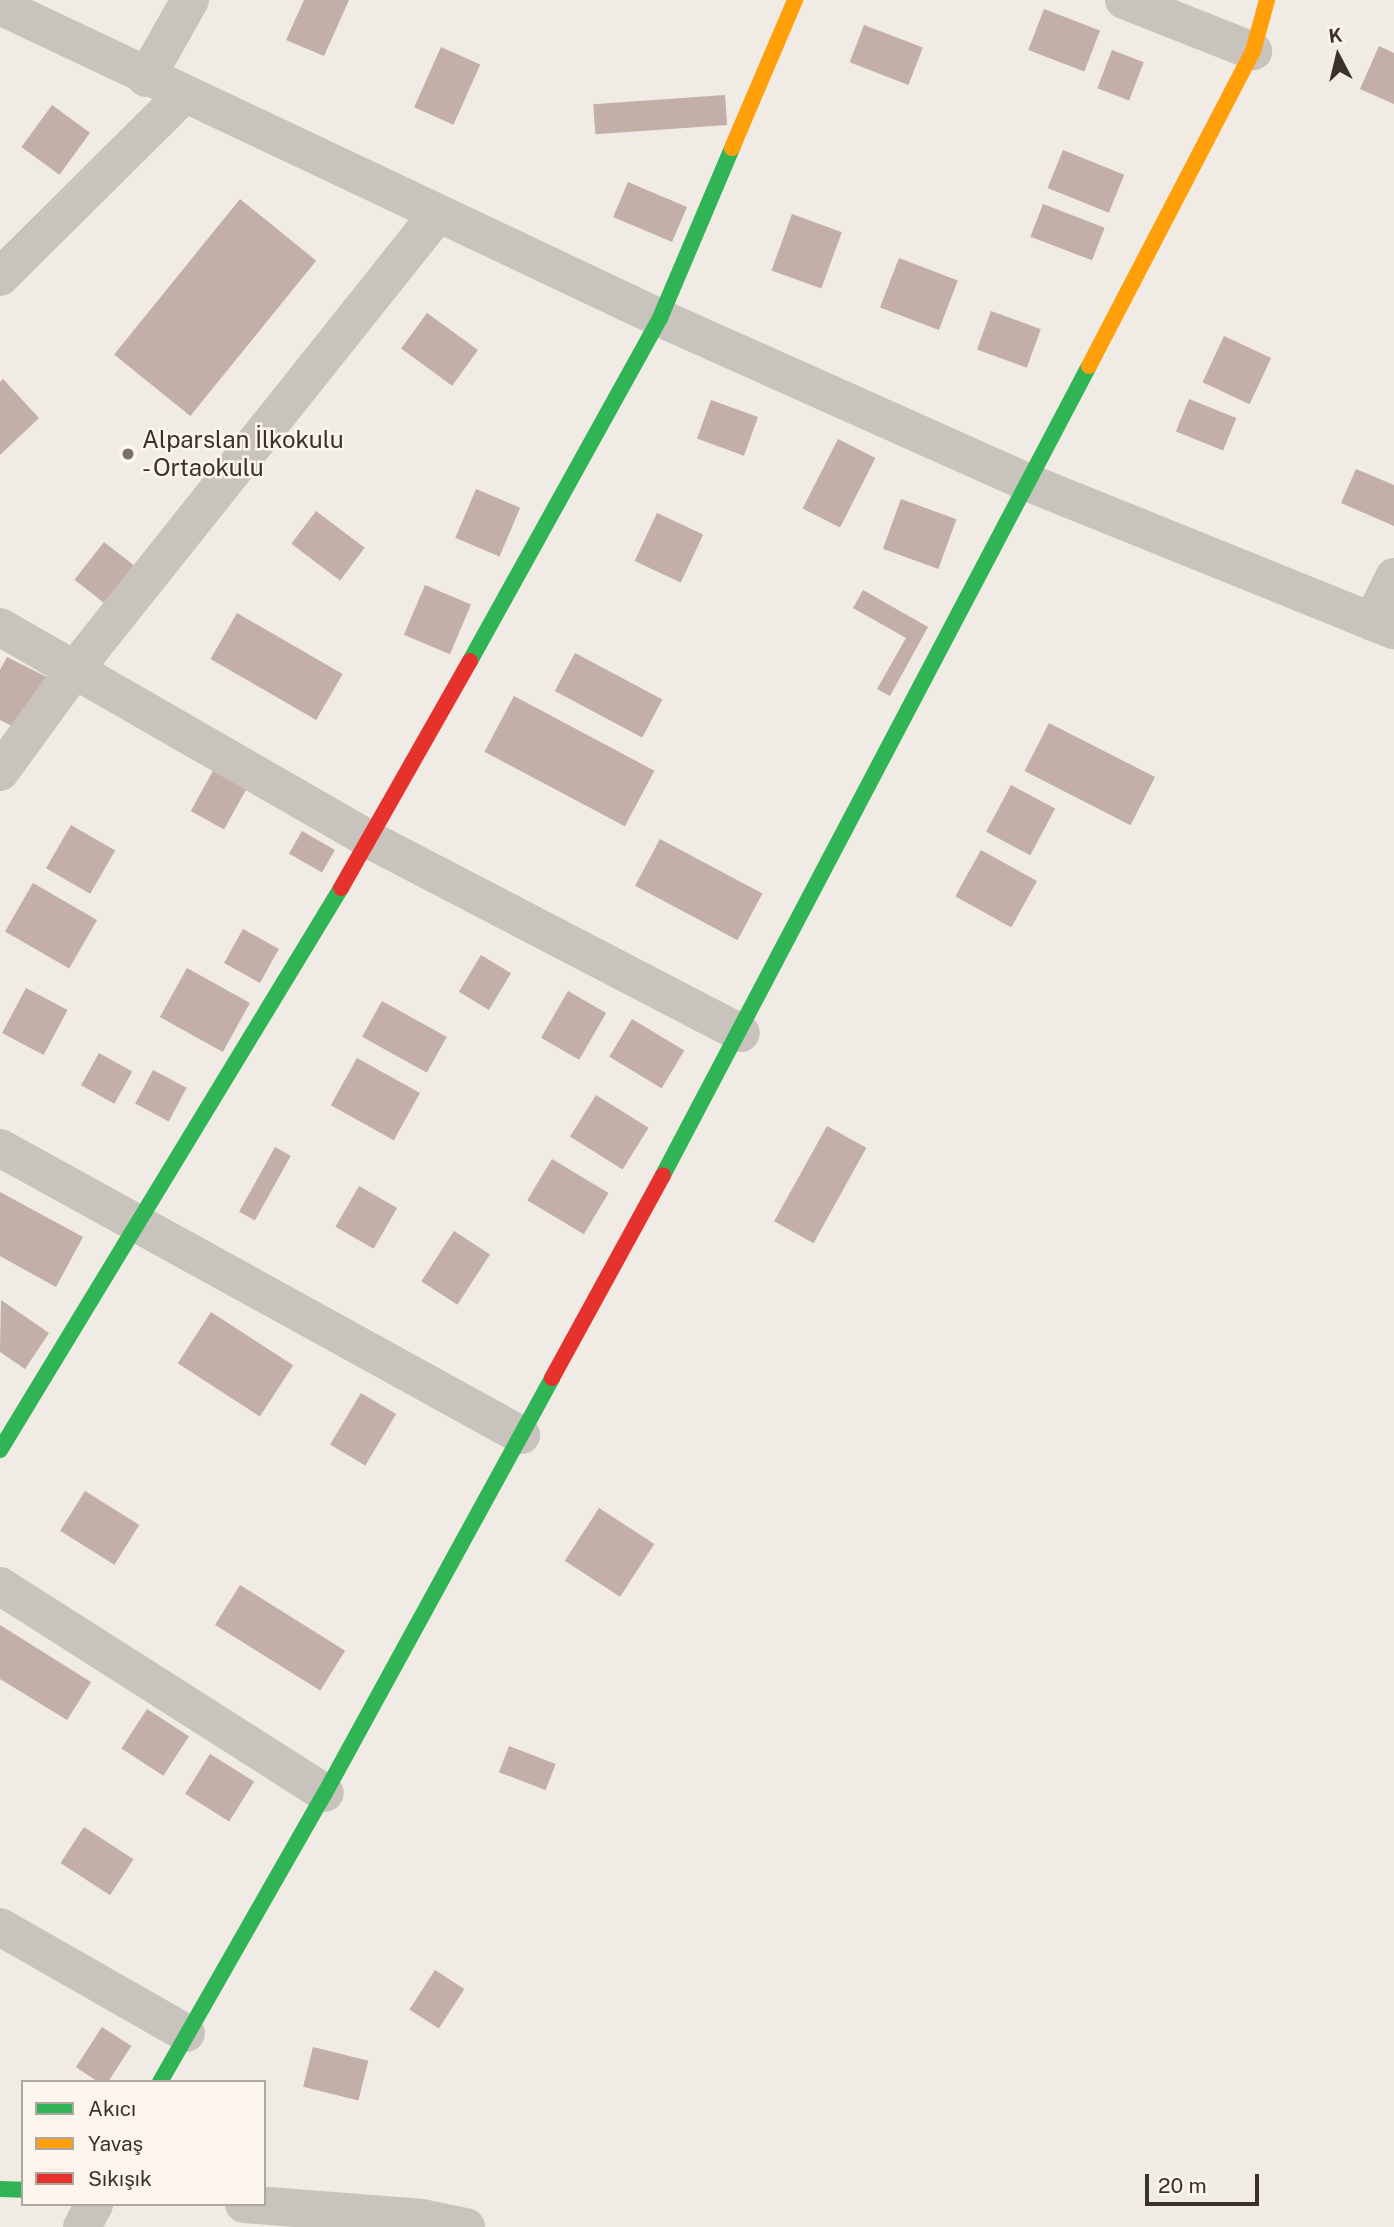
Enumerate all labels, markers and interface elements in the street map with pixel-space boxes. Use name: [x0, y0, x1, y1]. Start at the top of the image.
north arrow: [1303, 21, 1373, 91]
text: K: [1327, 23, 1344, 47]
place label: Alparslan İlkokulu - Ortaokulu: [142, 426, 344, 482]
marker: Alparslan İlkokulu - Ortaokulu: [120, 446, 136, 462]
legend: [21, 2080, 266, 2206]
text: Akıcı: [88, 2096, 136, 2121]
text: Yavaş: [88, 2131, 143, 2156]
scale bar: [1149, 2160, 1263, 2204]
text: Sıkışık: [88, 2166, 152, 2191]
text: 20 m: [1158, 2173, 1207, 2198]

